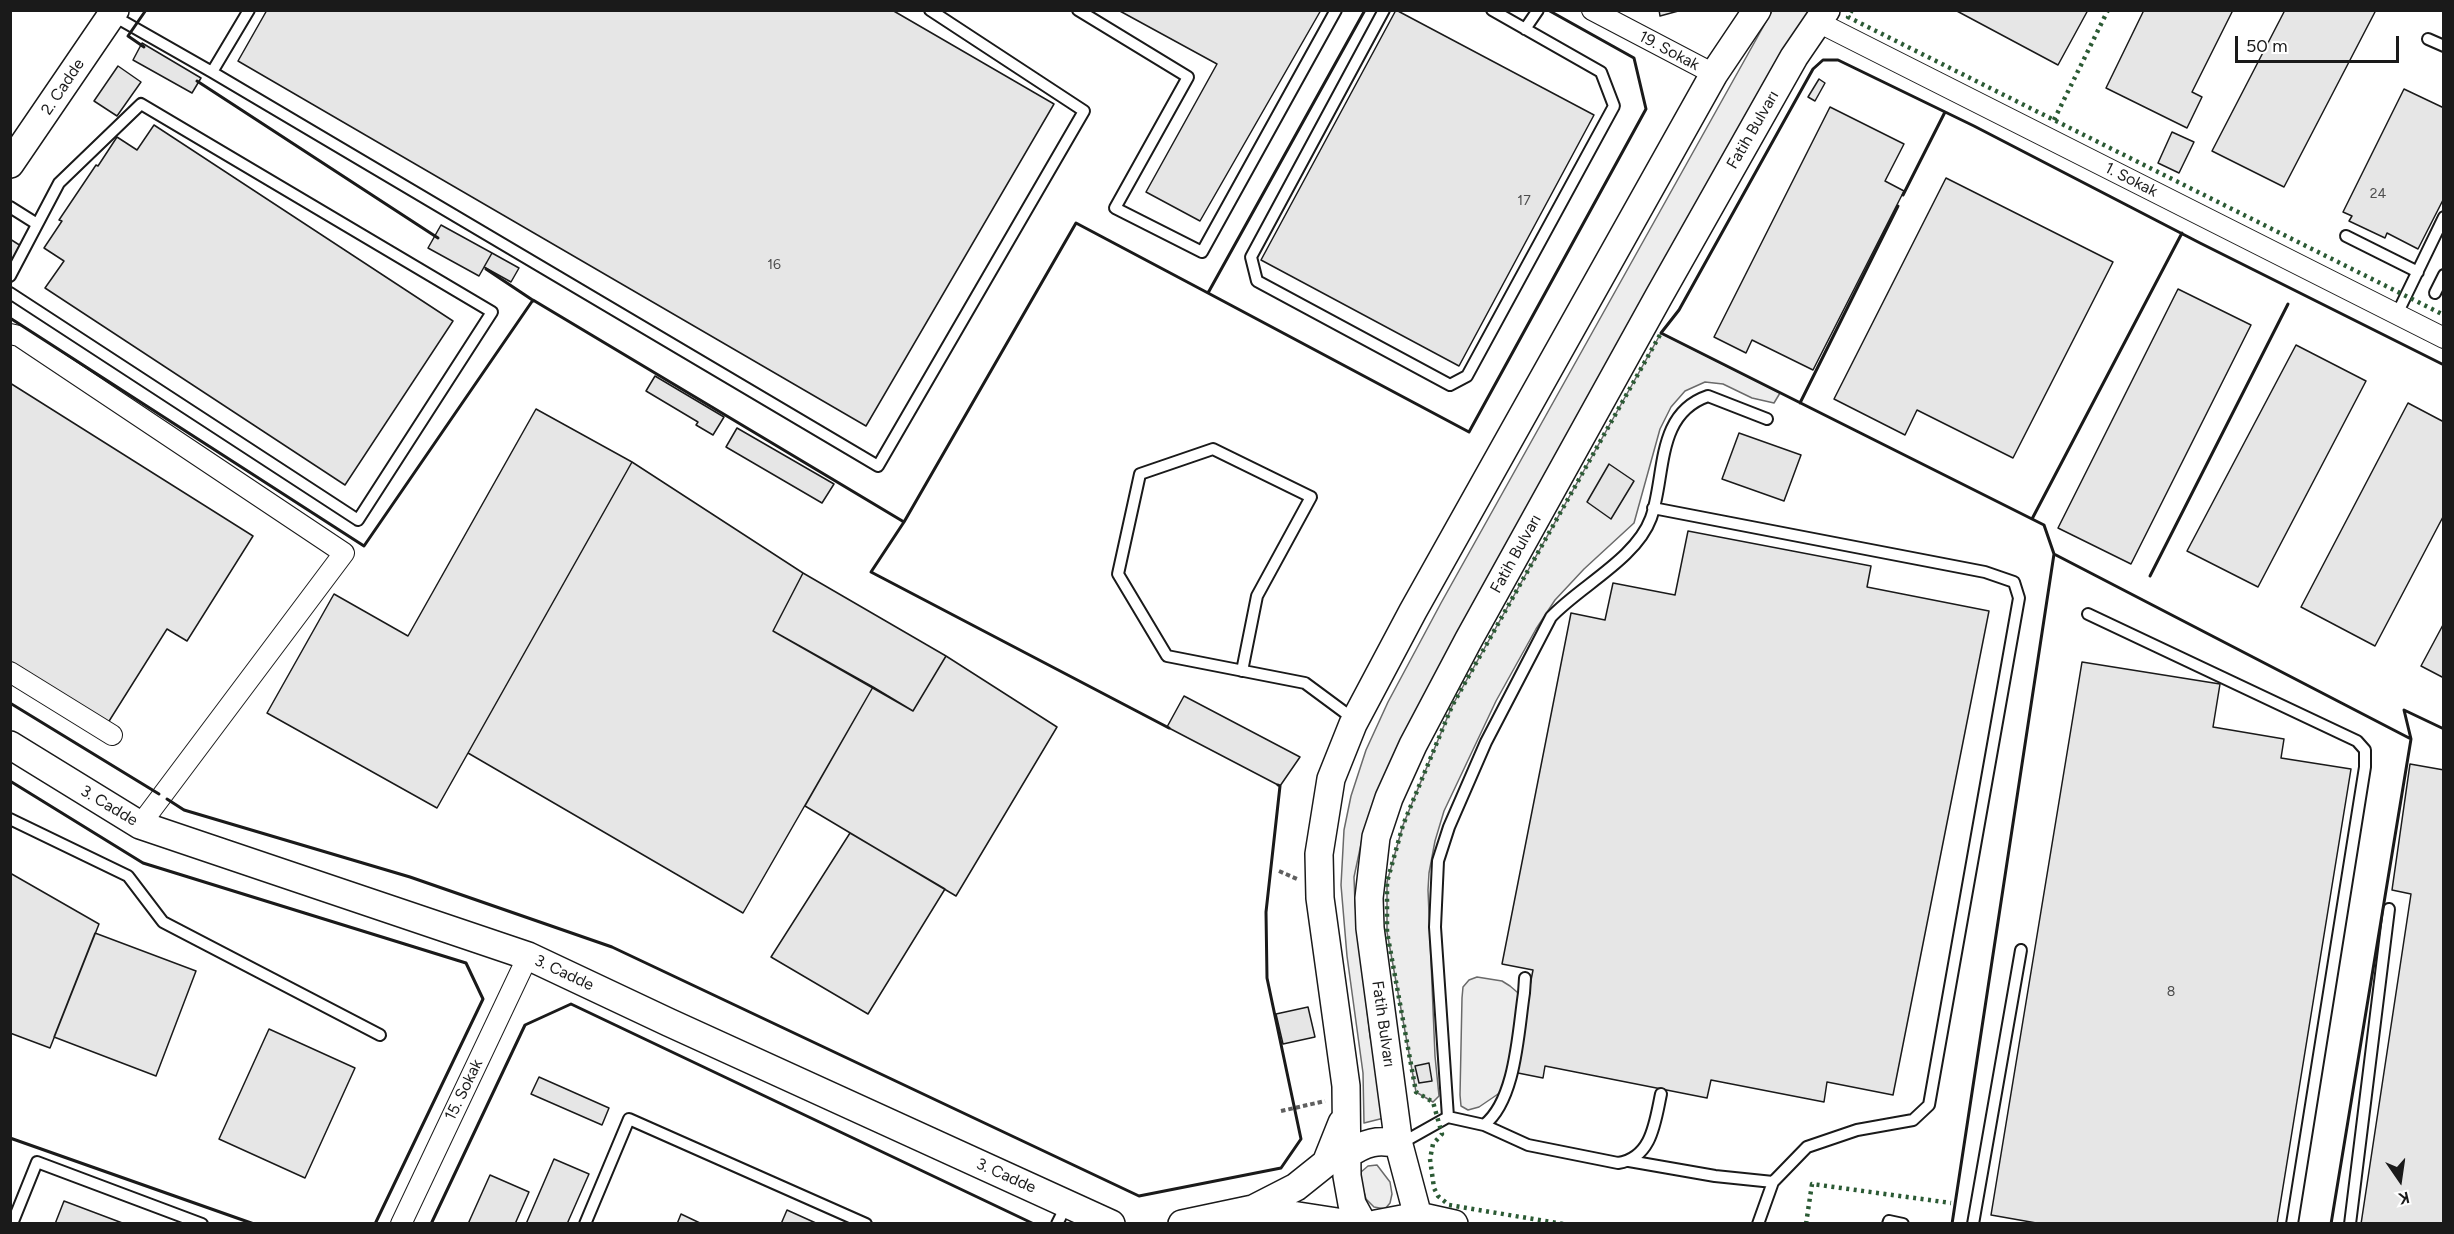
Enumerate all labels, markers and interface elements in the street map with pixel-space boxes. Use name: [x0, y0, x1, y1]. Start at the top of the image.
scale bar: [2238, 24, 2402, 62]
street label: 19. Sokak: [1636, 27, 1702, 75]
text: 50 m: [2246, 35, 2288, 57]
street label: 2. Cadde: [37, 55, 89, 119]
street label: Fatih Bulvarı: [1723, 88, 1783, 172]
street label: 1. Sokak: [2101, 159, 2161, 201]
house number: 24: [2370, 186, 2386, 202]
house number: 17: [1517, 193, 1531, 209]
house number: 16: [767, 257, 781, 273]
street label: Fatih Bulvarı: [1487, 511, 1545, 597]
street label: 3. Cadde: [77, 782, 141, 830]
street label: 3. Cadde: [531, 951, 597, 995]
street label: Fatih Bulvarı: [1367, 980, 1399, 1068]
house number: 8: [2167, 984, 2175, 1000]
street label: 15. Sokak: [441, 1056, 487, 1124]
north arrow: [2370, 1150, 2430, 1210]
street label: 3. Cadde: [973, 1154, 1039, 1198]
text: K: [2397, 1188, 2411, 1208]

